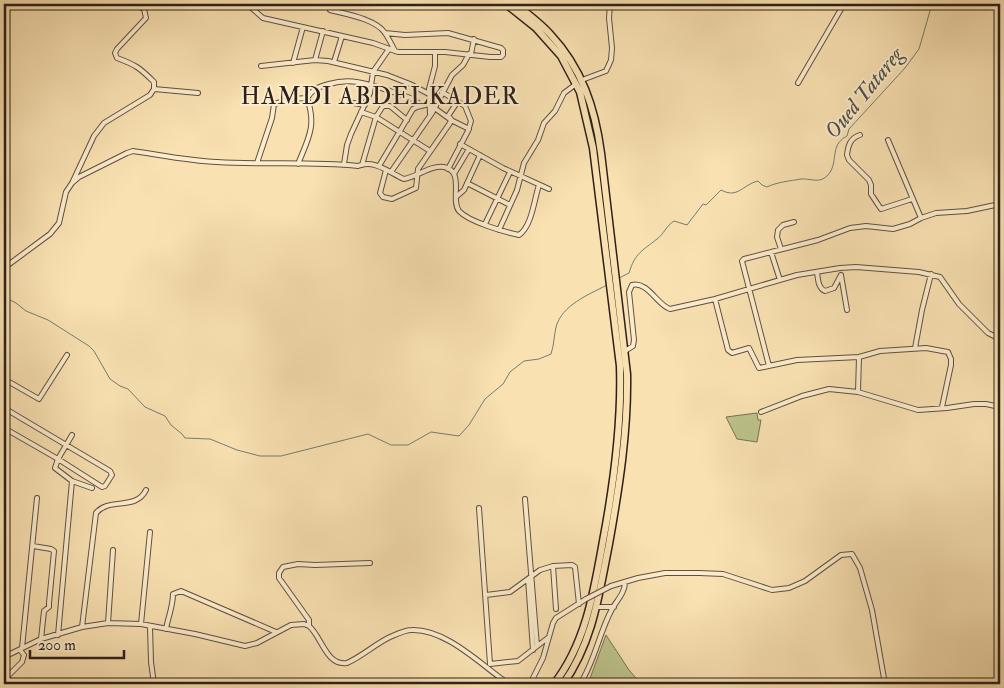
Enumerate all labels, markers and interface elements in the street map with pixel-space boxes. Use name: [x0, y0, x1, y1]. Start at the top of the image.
water label: Oued Tatareg: [819, 41, 910, 145]
district label: HAMDI ABDELKADER: [241, 81, 519, 112]
scale bar: [30, 628, 124, 660]
text: 200 m: [38, 636, 76, 655]

